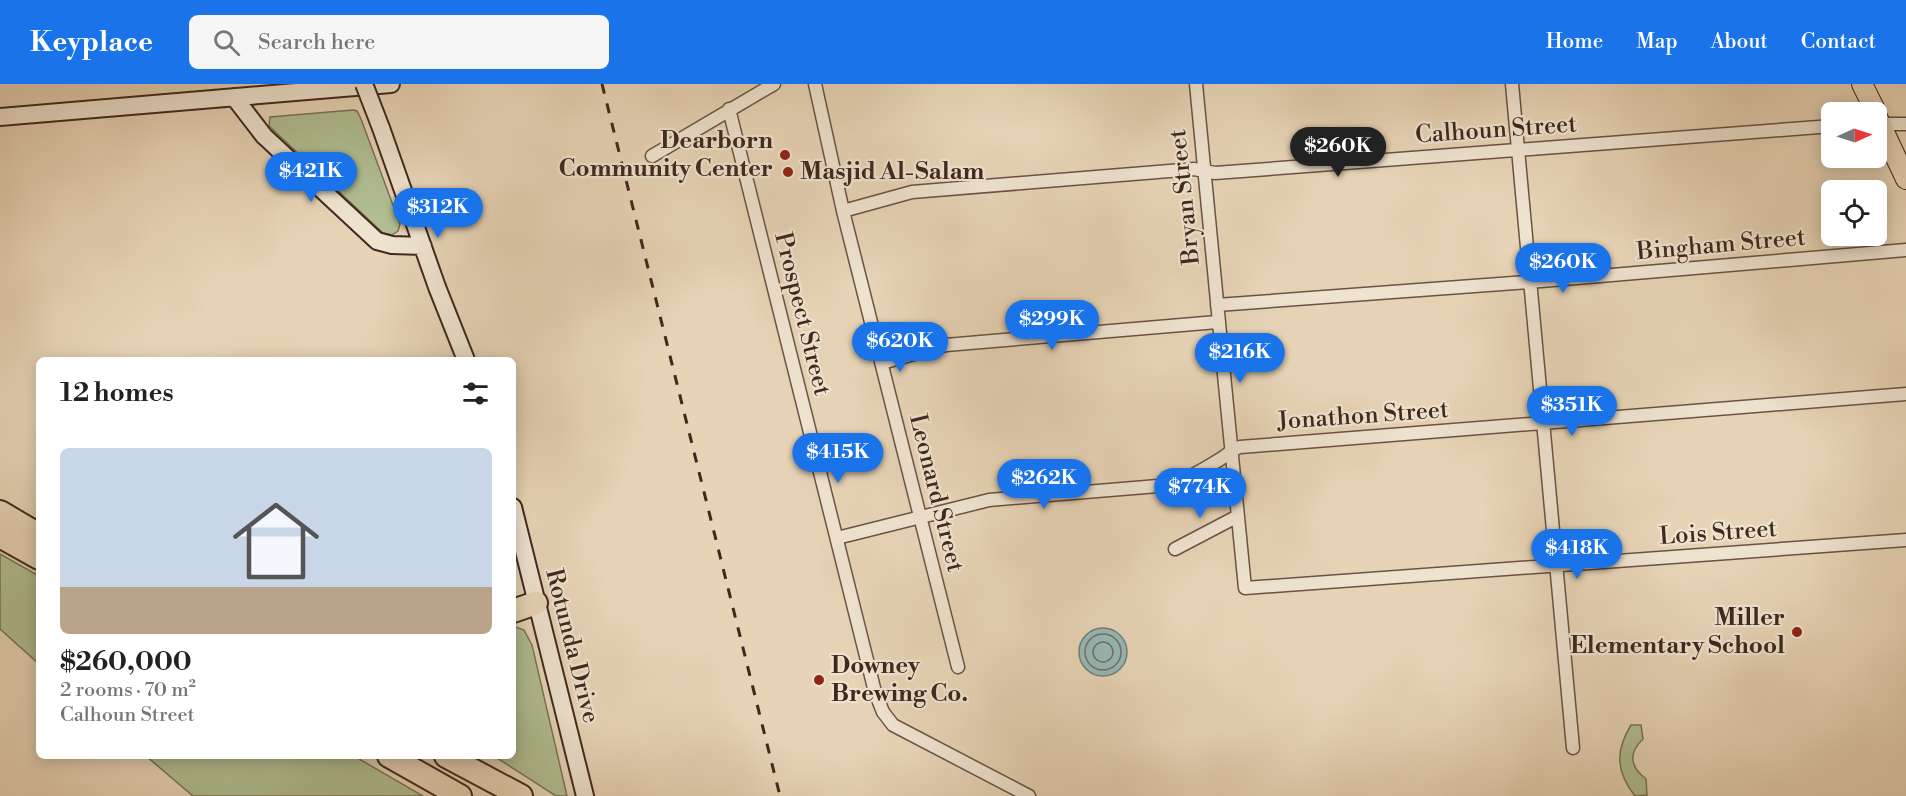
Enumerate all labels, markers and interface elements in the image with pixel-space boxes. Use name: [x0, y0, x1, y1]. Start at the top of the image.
search box: [189, 15, 609, 69]
text: Keyplace: [30, 25, 153, 60]
icon: search: [210, 26, 243, 59]
text: Search here: [258, 29, 375, 56]
text: Home: [1546, 29, 1603, 55]
text: Map: [1636, 29, 1678, 55]
text: About: [1711, 29, 1768, 55]
text: Contact: [1801, 29, 1876, 55]
north arrow: [1821, 102, 1887, 168]
map controls: [1821, 102, 1887, 246]
street label: Calhoun Street: [1414, 109, 1578, 151]
place label: Dearborn Community Center: [558, 126, 773, 184]
street label: Bryan Street: [1163, 127, 1207, 267]
pin: $260K: [1296, 127, 1380, 178]
text: $260K: [1304, 134, 1372, 159]
marker: Dearborn Community Center: [778, 148, 792, 162]
pin: $421K: [269, 152, 353, 203]
place label: Masjid Al-Salam: [800, 157, 985, 187]
text: $421K: [279, 159, 343, 184]
marker: Masjid Al-Salam: [781, 165, 795, 179]
button: locate: [1821, 180, 1887, 246]
pin: $312K: [396, 188, 480, 239]
text: $312K: [407, 195, 469, 220]
street label: Bingham Street: [1634, 223, 1807, 267]
street label: Prospect Street: [767, 229, 837, 399]
pin: $260K: [1521, 243, 1605, 294]
text: $260K: [1529, 250, 1597, 275]
pin: $299K: [1010, 300, 1094, 351]
text: $299K: [1019, 307, 1085, 332]
pin: $620K: [858, 322, 942, 373]
text: $620K: [866, 329, 934, 354]
pin: $216K: [1198, 333, 1282, 384]
text: $216K: [1209, 340, 1271, 365]
text: 12 homes: [60, 377, 174, 409]
icon: filters: [459, 377, 492, 410]
pin: $351K: [1530, 386, 1614, 437]
text: $351K: [1541, 393, 1603, 418]
street label: Jonathon Street: [1276, 395, 1450, 437]
street label: Leonard Street: [902, 411, 970, 576]
pin: $415K: [796, 433, 880, 484]
text: $415K: [806, 440, 870, 465]
pin: $262K: [1002, 459, 1086, 510]
text: $262K: [1011, 466, 1077, 491]
pin: $774K: [1158, 468, 1242, 519]
text: $774K: [1168, 475, 1232, 500]
icon: home: [222, 487, 330, 595]
street label: Lois Street: [1658, 514, 1778, 552]
pin: $418K: [1535, 529, 1619, 580]
text: $418K: [1545, 536, 1609, 561]
street label: Rotunda Drive: [538, 566, 606, 726]
place label: Miller Elementary School: [1570, 603, 1785, 661]
marker: Miller Elementary School: [1790, 625, 1804, 639]
text: $260,000: [60, 646, 192, 678]
place label: Downey Brewing Co.: [831, 651, 968, 709]
marker: Downey Brewing Co.: [812, 673, 826, 687]
text: 2 rooms · 70 m²: [60, 678, 196, 703]
text: Calhoun Street: [60, 703, 195, 728]

